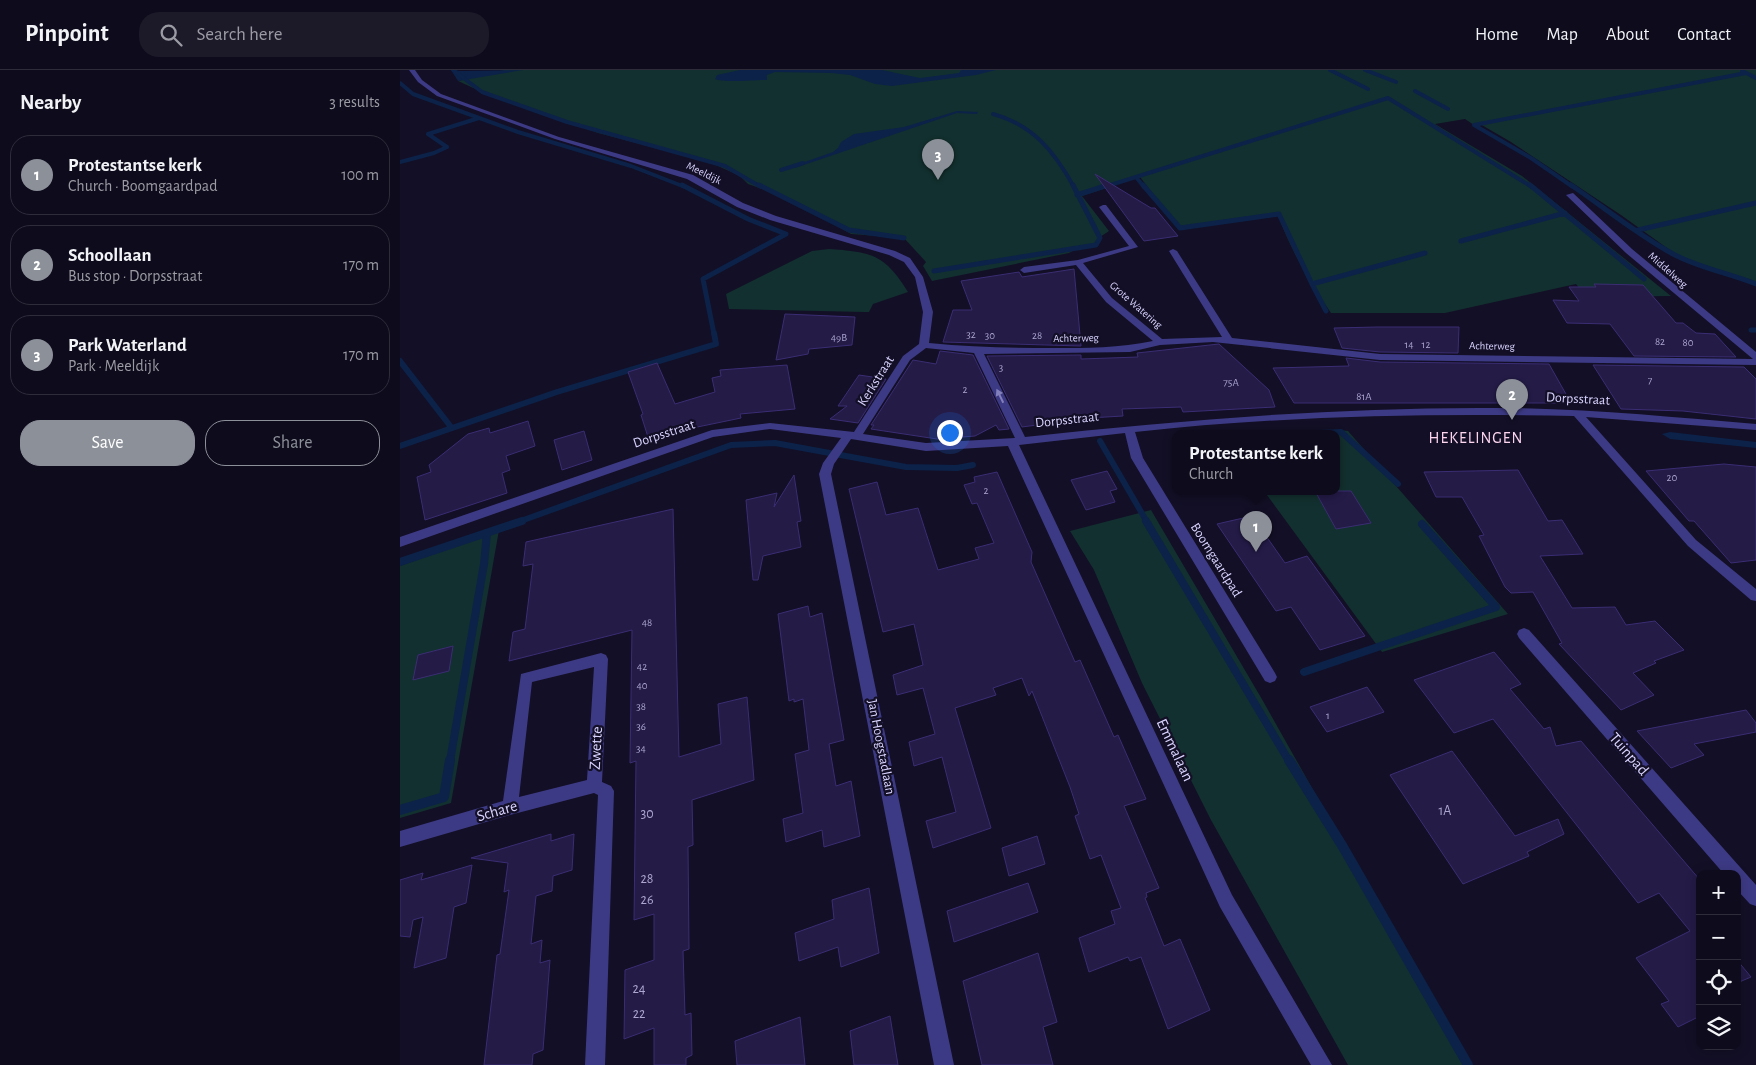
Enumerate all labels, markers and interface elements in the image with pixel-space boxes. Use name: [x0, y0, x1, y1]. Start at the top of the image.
search box: [139, 12, 489, 57]
icon: search: [157, 21, 185, 49]
text: Pinpoint: [25, 22, 109, 46]
text: Search here: [197, 25, 283, 44]
text: Home: [1475, 26, 1518, 44]
text: Map: [1546, 26, 1578, 44]
text: About: [1606, 26, 1649, 44]
text: Contact: [1677, 26, 1731, 44]
text: Nearby: [20, 92, 81, 113]
text: 3 results: [329, 94, 380, 110]
pin: 3: [922, 139, 954, 180]
text: Protestantse kerk: [68, 156, 202, 175]
street label: Meeldijk: [685, 160, 723, 186]
text: 1: [34, 167, 40, 183]
text: 100 m: [341, 167, 379, 183]
text: Church · Boomgaardpad: [68, 178, 217, 194]
text: Schoollaan: [68, 246, 152, 265]
street label: Middelweg: [1646, 250, 1690, 290]
text: 2: [33, 257, 41, 273]
text: 170 m: [343, 257, 379, 273]
text: Bus stop · Dorpsstraat: [68, 268, 202, 284]
street label: Grote Watering: [1108, 279, 1165, 331]
house number: 32: [966, 329, 976, 340]
house number: 30: [985, 330, 995, 341]
house number: 28: [1032, 330, 1042, 341]
house number: 49B: [831, 332, 847, 343]
street label: Achterweg: [1053, 332, 1100, 344]
text: Park Waterland: [68, 336, 187, 355]
house number: 82: [1655, 336, 1665, 347]
house number: 80: [1682, 337, 1694, 348]
house number: 14: [1404, 339, 1414, 350]
house number: 12: [1422, 339, 1430, 350]
street label: Achterweg: [1469, 340, 1516, 352]
text: 3: [34, 347, 40, 363]
text: 170 m: [343, 347, 379, 363]
street label: Kerkstraat: [855, 353, 897, 409]
text: Park · Meeldijk: [68, 358, 159, 374]
house number: 3: [999, 362, 1004, 373]
house number: 7: [1648, 375, 1653, 386]
house number: 75A: [1223, 377, 1239, 388]
pin: 2: [1496, 379, 1528, 420]
house number: 2: [962, 384, 968, 395]
one-way arrow: [996, 389, 1004, 404]
street label: Dorpsstraat: [1546, 390, 1611, 408]
house number: 81A: [1356, 391, 1372, 402]
street label: Dorpsstraat: [1034, 410, 1100, 430]
street label: Dorpsstraat: [631, 417, 697, 451]
button: Save: [20, 420, 195, 466]
button: Share: [205, 420, 380, 466]
your location: [937, 420, 963, 446]
popup: [1172, 430, 1340, 495]
district label: HEKELINGEN: [1429, 430, 1523, 446]
text: Protestantse kerk: [1189, 444, 1323, 463]
text: Church: [1189, 466, 1233, 482]
house number: 20: [1667, 472, 1678, 483]
house number: 2: [983, 485, 989, 496]
pin: 1: [1240, 511, 1272, 552]
street label: Boomgaardpad: [1188, 521, 1244, 599]
house number: 48: [642, 617, 652, 628]
house number: 42: [637, 661, 647, 672]
house number: 40: [636, 680, 648, 691]
street label: Jan Hoogstadlaan: [865, 698, 897, 796]
house number: 38: [636, 701, 646, 712]
house number: 1: [1326, 710, 1330, 721]
street label: Emmalaan: [1154, 716, 1196, 784]
house number: 36: [636, 721, 646, 732]
street label: Zwette: [587, 726, 605, 770]
street label: Tuinpad: [1606, 730, 1652, 778]
house number: 34: [636, 743, 646, 754]
street label: Schare: [475, 798, 519, 824]
house number: 1A: [1439, 804, 1451, 818]
house number: 30: [640, 807, 654, 821]
map controls: [1696, 870, 1741, 1050]
button: +: [1696, 870, 1741, 915]
house number: 28: [640, 872, 654, 886]
house number: 26: [641, 893, 653, 907]
button: −: [1696, 915, 1741, 960]
button: locate: [1696, 960, 1741, 1005]
house number: 24: [632, 982, 646, 996]
button: layers: [1696, 1005, 1741, 1050]
house number: 22: [633, 1007, 645, 1021]

